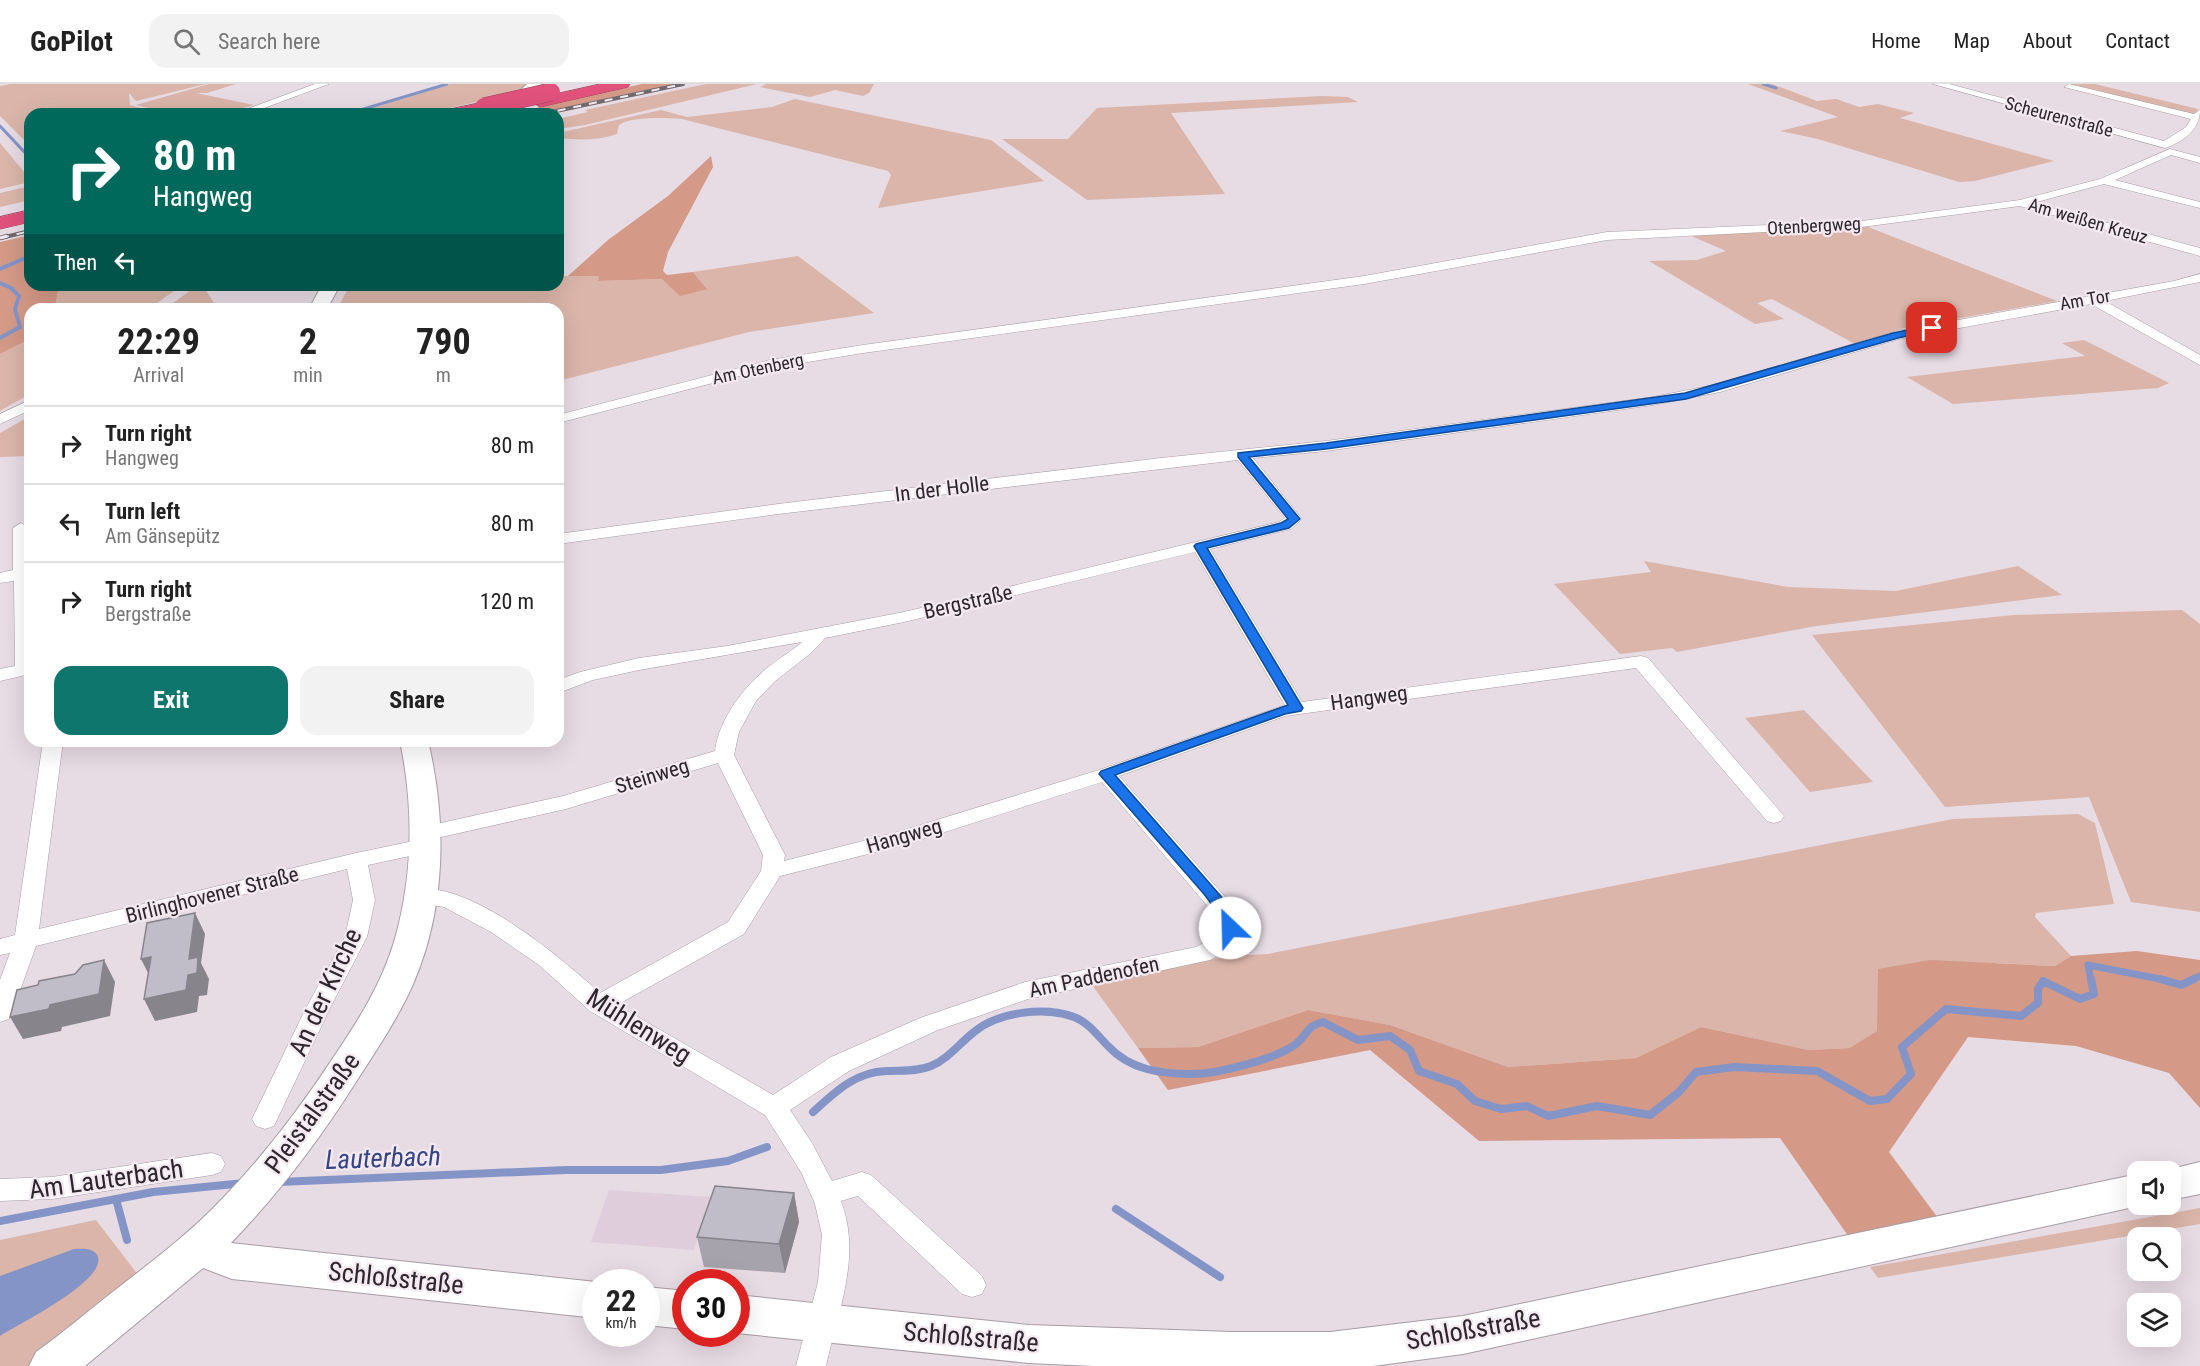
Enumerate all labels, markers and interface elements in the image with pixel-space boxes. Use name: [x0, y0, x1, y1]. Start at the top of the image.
search box: [149, 14, 569, 68]
text: GoPilot: [30, 25, 113, 58]
icon: search: [170, 25, 203, 58]
text: Search here: [218, 29, 320, 54]
text: Home: [1871, 29, 1921, 53]
text: Map: [1954, 29, 1990, 53]
text: About: [2023, 29, 2072, 53]
text: Contact: [2105, 29, 2170, 53]
street label: Scheurenstraße: [2003, 92, 2115, 141]
text: 80 m: [153, 131, 236, 180]
icon: right: [54, 132, 132, 210]
text: Hangweg: [153, 181, 253, 213]
street label: Am weißen Kreuz: [2026, 193, 2150, 248]
street label: Otenbergweg: [1767, 213, 1861, 238]
icon: left: [109, 246, 142, 279]
text: Then: [54, 250, 97, 275]
street label: Am Tor: [2058, 285, 2112, 314]
pin: [1906, 302, 1957, 353]
icon: arrive: [1915, 311, 1948, 344]
text: 22:29: [117, 321, 200, 363]
text: 2: [299, 321, 317, 363]
text: 790: [416, 321, 471, 363]
street label: Am Otenberg: [710, 349, 806, 388]
text: Arrival: [133, 363, 184, 387]
text: min: [293, 363, 323, 387]
text: m: [436, 363, 451, 387]
text: Turn right: [105, 421, 192, 446]
icon: right: [54, 429, 87, 462]
text: 80 m: [491, 433, 534, 458]
text: Hangweg: [105, 446, 179, 470]
street label: In der Holle: [894, 471, 991, 507]
text: Turn left: [105, 499, 180, 524]
icon: left: [54, 507, 87, 540]
text: 80 m: [491, 511, 534, 536]
text: Am Gänsepütz: [105, 524, 220, 548]
text: Turn right: [105, 577, 192, 602]
street label: Bergstraße: [921, 580, 1015, 624]
icon: right: [54, 585, 87, 618]
text: 120 m: [480, 589, 534, 614]
text: Bergstraße: [105, 602, 191, 626]
button: Exit: [54, 666, 288, 735]
button: Share: [300, 666, 534, 735]
street label: Hangweg: [1329, 681, 1409, 715]
street label: Steinweg: [612, 753, 692, 799]
street label: Hangweg: [863, 814, 945, 858]
street label: Birlinghovener Straße: [123, 862, 301, 928]
position arrow: [1198, 896, 1262, 960]
street label: An der Kirche: [282, 924, 368, 1060]
street label: Am Paddenofen: [1027, 952, 1161, 1002]
street label: Mühlenweg: [581, 982, 697, 1070]
street label: Pleistalstraße: [258, 1047, 366, 1179]
water label: Lauterbach: [325, 1140, 441, 1176]
street label: Am Lauterbach: [27, 1153, 185, 1205]
map controls: [2127, 1161, 2181, 1347]
button: sound: [2127, 1161, 2181, 1215]
button: search: [2127, 1227, 2181, 1281]
street label: Schloßstraße: [327, 1256, 465, 1300]
speed limit sign: 30: [672, 1269, 750, 1347]
text: 22: [606, 1283, 636, 1318]
button: layers: [2127, 1293, 2181, 1347]
street label: Schloßstraße: [1404, 1302, 1542, 1356]
text: km/h: [606, 1314, 636, 1332]
street label: Schloßstraße: [902, 1316, 1040, 1358]

